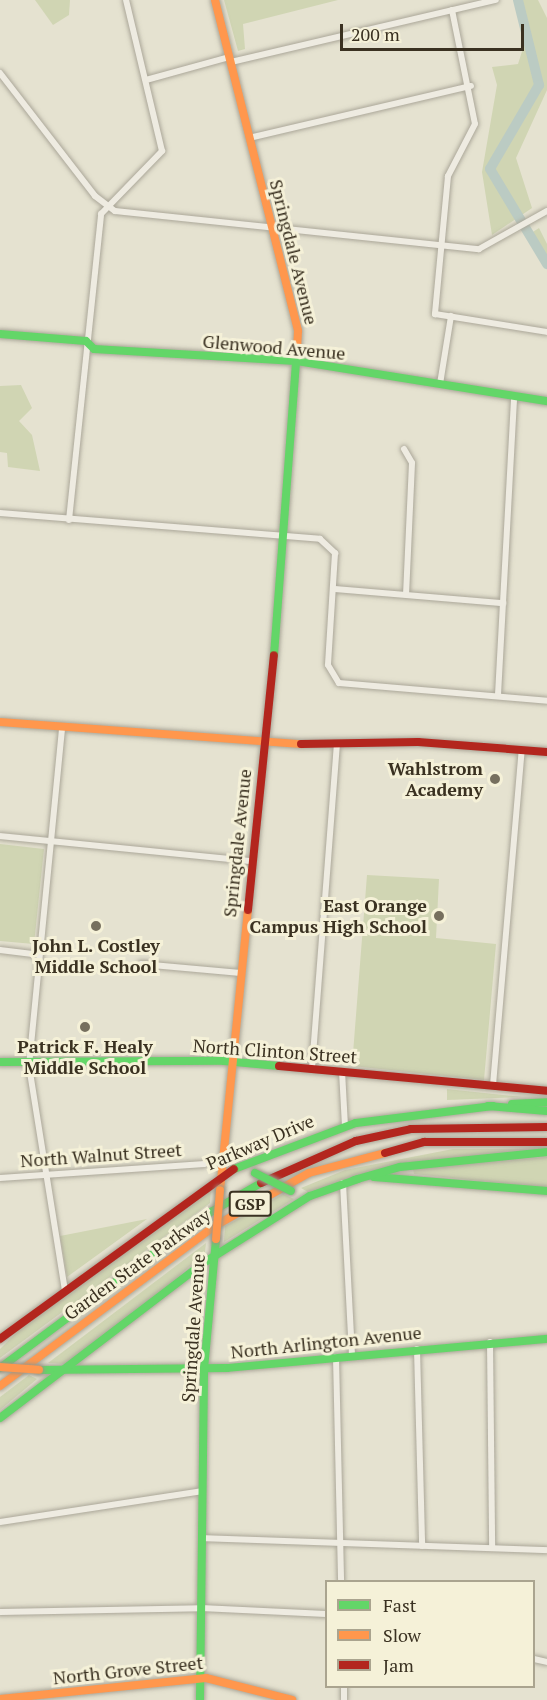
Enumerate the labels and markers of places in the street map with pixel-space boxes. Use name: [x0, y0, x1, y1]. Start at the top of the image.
place label: Wahlstrom Academy: [388, 758, 483, 800]
marker: Wahlstrom Academy: [488, 772, 502, 786]
place label: East Orange Campus High School: [249, 895, 427, 938]
marker: East Orange Campus High School: [432, 909, 446, 923]
marker: John L. Costley Middle School: [89, 919, 103, 933]
place label: John L. Costley Middle School: [32, 935, 160, 978]
marker: Patrick F. Healy Middle School: [78, 1020, 92, 1034]
place label: Patrick F. Healy Middle School: [17, 1036, 153, 1078]

